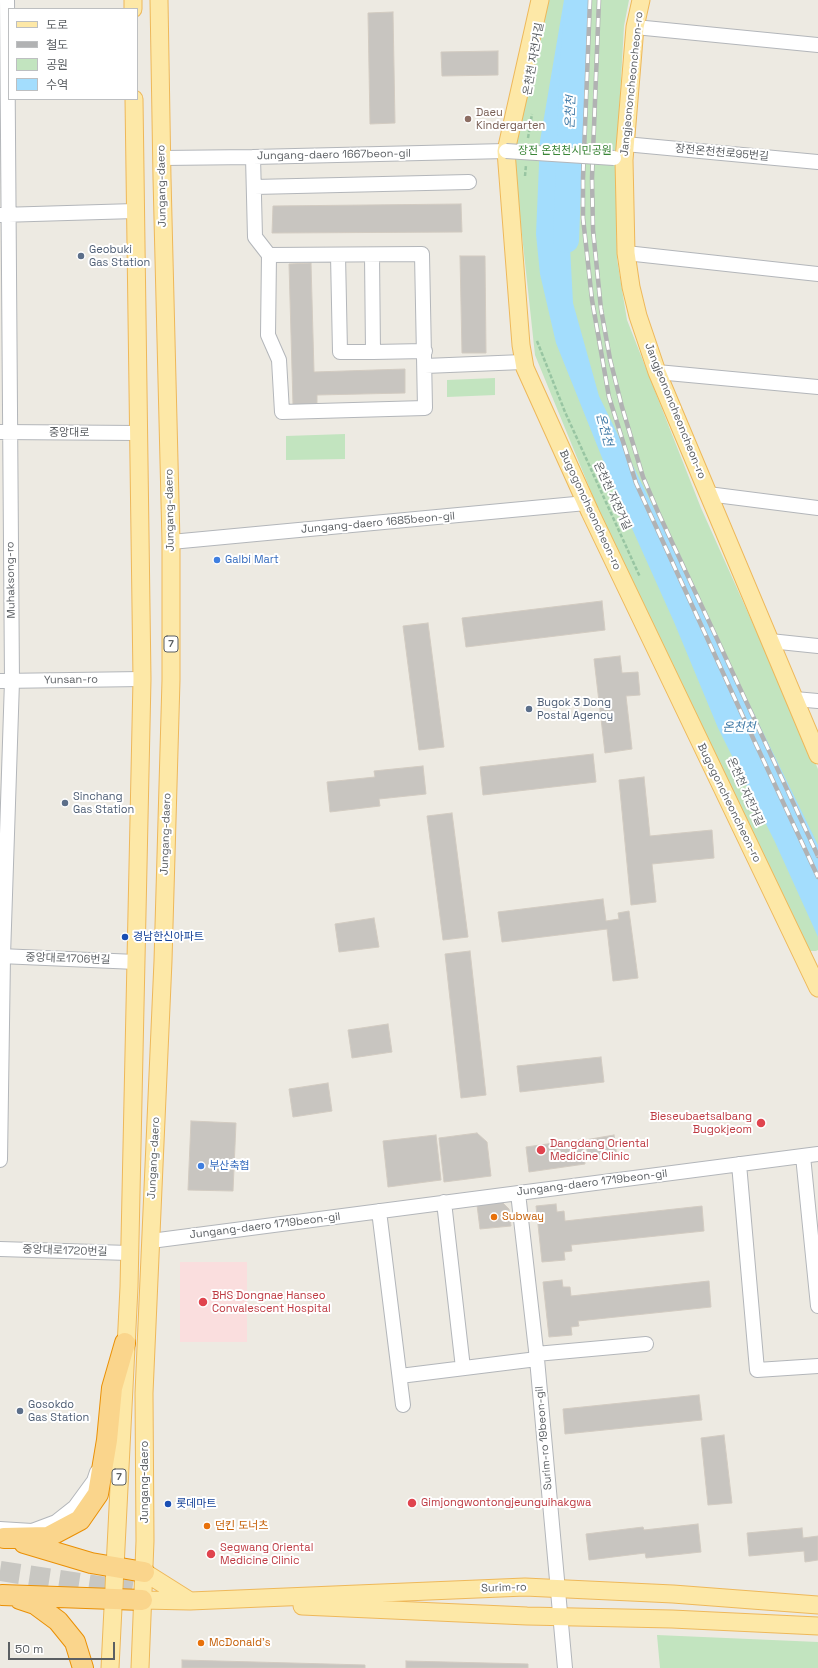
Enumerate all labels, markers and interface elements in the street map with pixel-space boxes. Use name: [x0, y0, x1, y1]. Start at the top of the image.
legend: [8, 8, 138, 100]
street label: Jangjeononcheoncheon-ro: [618, 11, 646, 157]
text: 도로: [46, 17, 68, 33]
street label: 온천천 자전거길: [521, 22, 547, 96]
text: 철도: [46, 37, 68, 53]
text: 공원: [46, 57, 68, 73]
text: 수역: [46, 77, 68, 93]
water label: 온천천: [563, 95, 579, 129]
place label: Daeu Kindergarten: [476, 106, 545, 132]
marker: Daeu Kindergarten: [463, 114, 473, 124]
street label: 장전온천천로95번길: [674, 142, 770, 164]
park label: 장전 온천천시민공원: [518, 144, 612, 158]
street label: Jungang-daero: [155, 145, 169, 227]
street label: Jungang-daero 1667beon-gil: [257, 147, 411, 163]
place label: Geobuki Gas Station: [89, 243, 150, 269]
marker: Geobuki Gas Station: [76, 251, 86, 261]
street label: Jangjeononcheoncheon-ro: [642, 341, 708, 481]
water label: 온천천: [593, 412, 615, 448]
street label: 중앙대로: [49, 426, 89, 440]
street label: Bugogoncheoncheon-ro: [556, 448, 624, 572]
street label: 온천천 자전거길: [590, 460, 634, 532]
street label: Jungang-daero: [163, 469, 177, 551]
street label: Jungang-daero 1685beon-gil: [300, 510, 456, 536]
street label: Muhaksong-ro: [4, 541, 18, 619]
place label: Galbi Mart: [225, 553, 279, 567]
marker: Galbi Mart: [212, 555, 222, 565]
road number: 7: [164, 636, 178, 652]
street label: Yunsan-ro: [44, 673, 98, 687]
place label: Bugok 3 Dong Postal Agency: [537, 696, 613, 722]
marker: Bugok 3 Dong Postal Agency: [524, 704, 534, 714]
water label: 온천천: [722, 721, 756, 735]
street label: Bugogoncheoncheon-ro: [694, 741, 764, 865]
street label: 온천천 자전거길: [724, 756, 766, 828]
place label: Sinchang Gas Station: [73, 790, 134, 816]
street label: Jungang-daero: [158, 793, 174, 875]
marker: Sinchang Gas Station: [60, 798, 70, 808]
place label: 경남한신아파트: [133, 930, 204, 944]
marker: 경남한신아파트: [120, 932, 130, 942]
street label: 중앙대로1706번길: [25, 951, 111, 967]
place label: Bieseubaetsalbang Bugokjeom: [650, 1110, 752, 1136]
street label: Jungang-daero: [145, 1116, 163, 1200]
marker: Bieseubaetsalbang Bugokjeom: [755, 1117, 767, 1129]
place label: Dangdang Oriental Medicine Clinic: [550, 1137, 649, 1163]
marker: Dangdang Oriental Medicine Clinic: [535, 1144, 547, 1156]
place label: 부산축협: [209, 1159, 249, 1173]
marker: 부산축협: [196, 1161, 206, 1171]
street label: Jungang-daero 1719beon-gil: [516, 1167, 668, 1199]
street label: Jungang-daero 1719beon-gil: [189, 1210, 341, 1242]
place label: Subway: [502, 1210, 544, 1224]
marker: Subway: [489, 1212, 499, 1222]
street label: 중앙대로1720번길: [22, 1243, 108, 1259]
place label: BHS Dongnae Hanseo Convalescent Hospital: [212, 1289, 331, 1315]
marker: BHS Dongnae Hanseo Convalescent Hospital: [197, 1296, 209, 1308]
street label: Surim-ro 19beon-gil: [533, 1385, 555, 1491]
place label: Gosokdo Gas Station: [28, 1398, 89, 1424]
marker: Gosokdo Gas Station: [15, 1406, 25, 1416]
street label: Jungang-daero: [138, 1441, 152, 1523]
road number: 7: [112, 1469, 126, 1485]
place label: Gimjongwontongjeunguihakgwa: [421, 1496, 591, 1510]
place label: 롯데마트: [176, 1497, 216, 1511]
marker: Gimjongwontongjeunguihakgwa: [406, 1497, 418, 1509]
marker: 롯데마트: [163, 1499, 173, 1509]
place label: 던킨 도너츠: [215, 1519, 268, 1533]
marker: 던킨 도너츠: [202, 1521, 212, 1531]
place label: Segwang Oriental Medicine Clinic: [220, 1541, 313, 1567]
marker: Segwang Oriental Medicine Clinic: [205, 1548, 217, 1560]
street label: Surim-ro: [481, 1581, 527, 1595]
scale bar: [10, 1634, 117, 1660]
place label: McDonald's: [209, 1636, 271, 1650]
marker: McDonald's: [196, 1638, 206, 1648]
text: 50 m: [15, 1641, 43, 1657]

